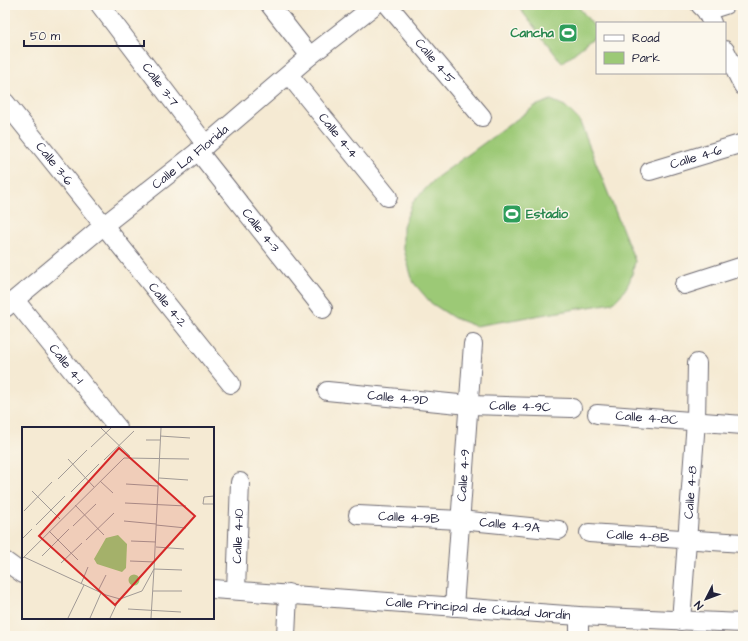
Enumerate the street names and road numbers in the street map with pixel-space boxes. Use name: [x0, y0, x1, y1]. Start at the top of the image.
street label: Calle 4-5: [411, 34, 459, 88]
street label: Calle 3-7: [138, 59, 183, 110]
street label: Calle 4-4: [314, 109, 362, 162]
street label: Calle La Florida: [148, 120, 233, 193]
street label: Calle 3-6: [31, 138, 77, 189]
street label: Calle 4-6: [668, 141, 724, 173]
street label: Calle 4-3: [238, 204, 284, 256]
street label: Calle 4-2: [144, 279, 191, 331]
street label: Calle 4-1: [45, 340, 88, 388]
street label: Calle 4-9D: [366, 386, 429, 410]
street label: Calle 4-9C: [489, 397, 551, 416]
street label: Calle 4-8C: [615, 406, 679, 429]
street label: Calle 4-9: [453, 449, 474, 502]
street label: Calle 4-8: [680, 464, 702, 520]
street label: Calle 4-9B: [378, 507, 440, 528]
street label: Calle 4-10: [228, 508, 248, 564]
street label: Calle 4-9A: [478, 513, 541, 537]
street label: Calle 4-8B: [606, 525, 670, 547]
street label: Calle Principal de Ciudad Jardín: [385, 593, 572, 624]

